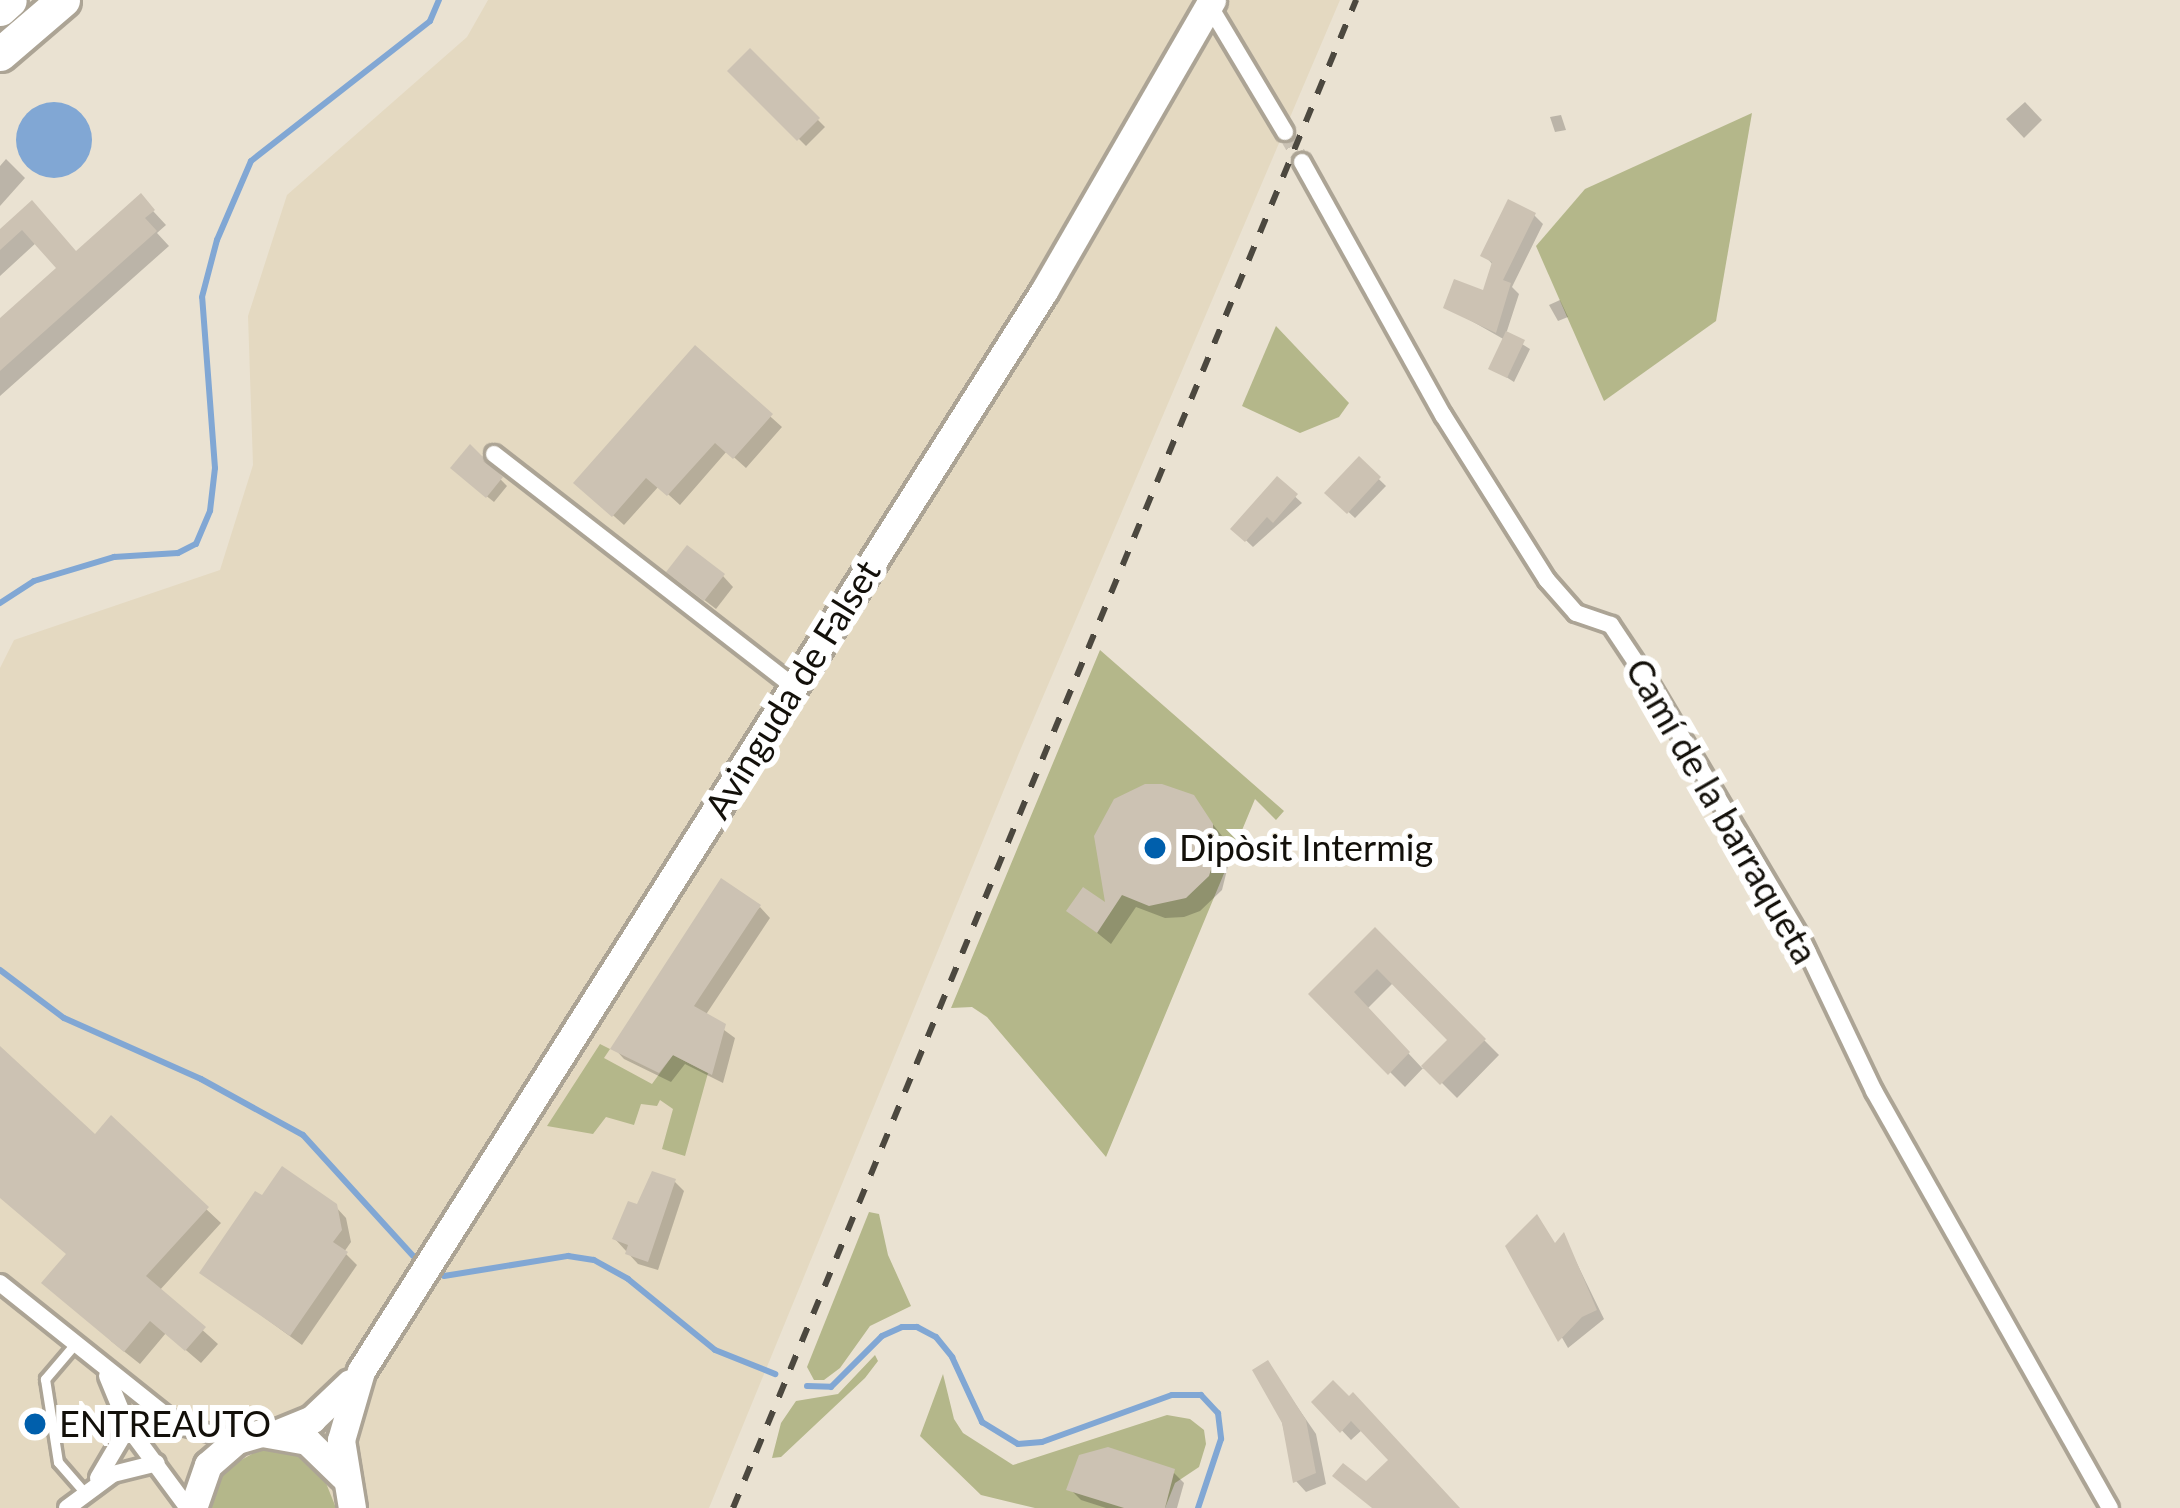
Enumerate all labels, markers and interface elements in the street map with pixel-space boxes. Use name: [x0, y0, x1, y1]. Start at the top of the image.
street label: Avinguda de Falset: [695, 552, 889, 826]
street label: Camí de la barraqueta: [1617, 651, 1827, 971]
place label: Dipòsit Intermig: [1179, 826, 1433, 870]
marker: Dipòsit Intermig: [1142, 835, 1168, 861]
place label: ENTREAUTO: [59, 1402, 271, 1446]
marker: ENTREAUTO: [22, 1411, 48, 1437]

